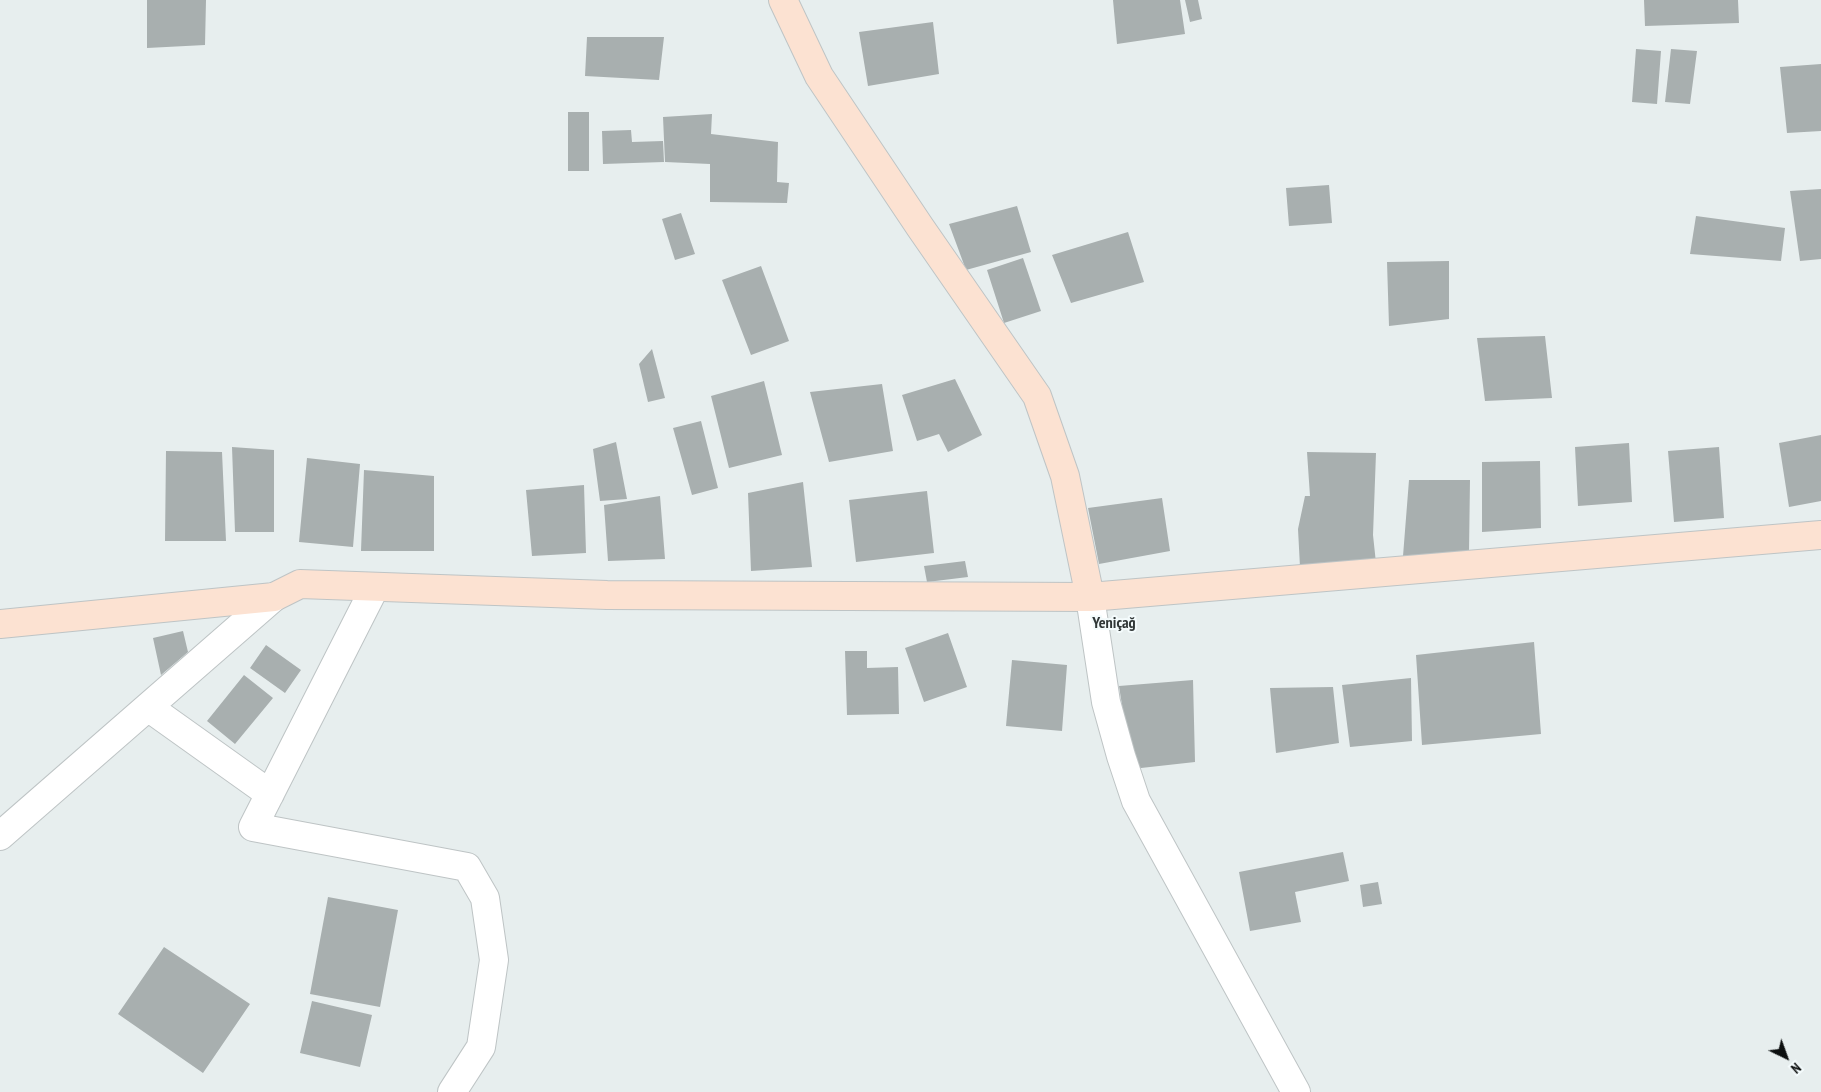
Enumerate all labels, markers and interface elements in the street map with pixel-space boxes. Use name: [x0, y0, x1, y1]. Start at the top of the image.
district label: Yeniçağ: [1092, 613, 1136, 633]
north arrow: [1761, 1032, 1811, 1082]
text: N: [1787, 1059, 1805, 1077]

